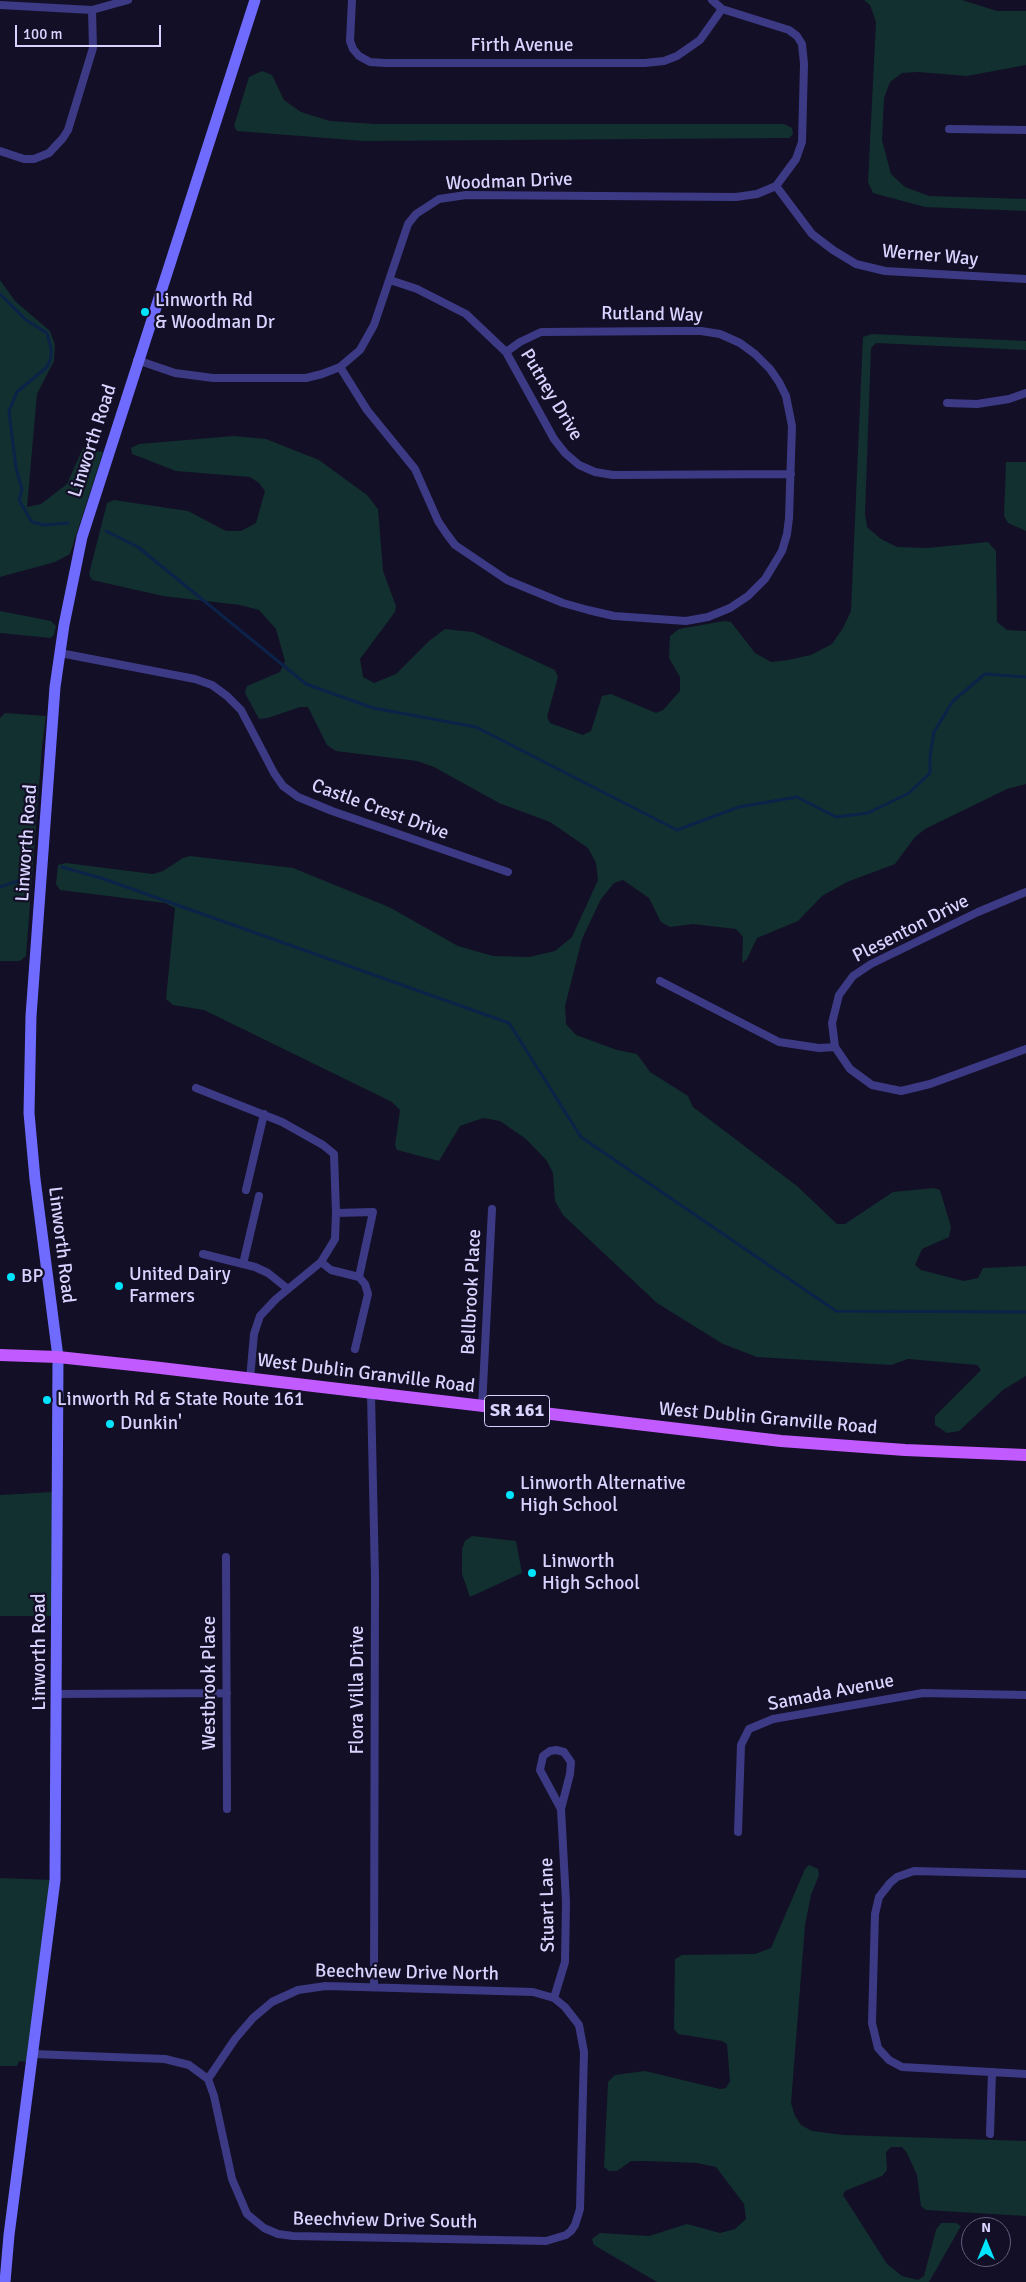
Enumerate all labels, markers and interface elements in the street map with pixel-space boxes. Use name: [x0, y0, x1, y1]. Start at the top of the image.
scale bar: [18, 15, 164, 47]
text: 100 m: [23, 25, 63, 43]
street label: Firth Avenue: [470, 35, 574, 57]
street label: Woodman Drive: [445, 168, 573, 196]
street label: Werner Way: [881, 240, 979, 272]
place label: Linworth Rd & Woodman Dr: [155, 290, 275, 334]
street label: Rutland Way: [601, 303, 703, 327]
marker: Linworth Rd & Woodman Dr: [139, 306, 151, 318]
street label: Putney Drive: [515, 345, 587, 445]
street label: Linworth Road: [64, 382, 122, 500]
street label: Castle Crest Drive: [308, 775, 452, 845]
street label: Linworth Road: [12, 784, 42, 902]
street label: Plesenton Drive: [849, 890, 973, 968]
street label: Linworth Road: [43, 1185, 79, 1305]
street label: Bellbrook Place: [457, 1228, 487, 1356]
place label: United Dairy Farmers: [129, 1264, 231, 1308]
place label: BP: [21, 1266, 43, 1288]
marker: BP: [5, 1271, 17, 1283]
marker: United Dairy Farmers: [113, 1280, 125, 1292]
street label: West Dublin Granville Road: [256, 1349, 476, 1399]
place label: Linworth Rd & State Route 161: [57, 1389, 304, 1411]
marker: Linworth Rd & State Route 161: [41, 1394, 53, 1406]
road number: SR 161: [484, 1395, 550, 1426]
street label: West Dublin Granville Road: [658, 1398, 878, 1440]
place label: Dunkin': [120, 1413, 182, 1435]
marker: Dunkin': [104, 1418, 116, 1430]
place label: Linworth Alternative High School: [520, 1473, 686, 1517]
marker: Linworth Alternative High School: [504, 1489, 516, 1501]
place label: Linworth High School: [542, 1551, 640, 1595]
marker: Linworth High School: [526, 1567, 538, 1579]
street label: Linworth Road: [29, 1593, 51, 1711]
street label: Westbrook Place: [199, 1616, 221, 1750]
street label: Flora Villa Drive: [347, 1625, 369, 1755]
street label: Samada Avenue: [766, 1670, 896, 1716]
street label: Stuart Lane: [536, 1857, 560, 1953]
street label: Beechview Drive North: [315, 1960, 499, 1986]
street label: Beechview Drive South: [292, 2208, 478, 2234]
north arrow: [961, 2217, 1011, 2267]
text: N: [981, 2219, 991, 2236]

